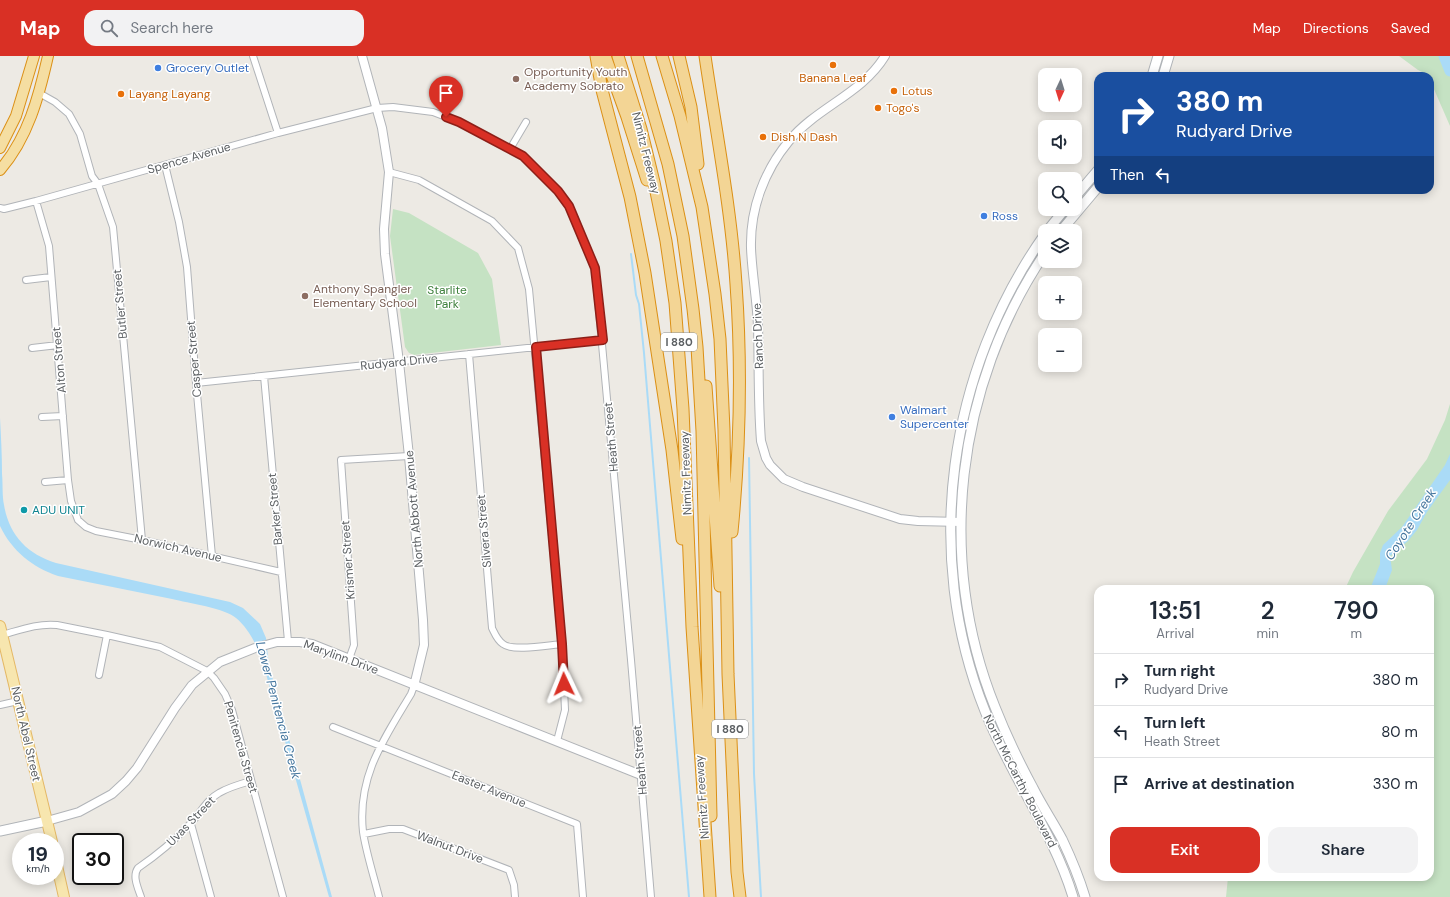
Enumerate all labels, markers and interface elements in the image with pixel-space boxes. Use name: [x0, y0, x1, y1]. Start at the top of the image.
search box: [84, 10, 364, 46]
text: Map: [20, 16, 60, 41]
icon: search: [98, 17, 120, 39]
text: Search here: [130, 18, 213, 38]
text: Map: [1253, 19, 1281, 37]
text: Directions: [1303, 19, 1369, 37]
text: Saved: [1391, 19, 1430, 37]
place label: Grocery Outlet: [166, 60, 250, 76]
marker: Banana Leaf: [828, 60, 838, 70]
marker: Grocery Outlet: [153, 63, 163, 73]
place label: Opportunity Youth Academy Sobrato: [524, 64, 627, 94]
north arrow: [1038, 68, 1082, 112]
map controls: [1038, 68, 1082, 372]
place label: Banana Leaf: [799, 70, 867, 86]
marker: Opportunity Youth Academy Sobrato: [511, 74, 521, 84]
pin: [429, 76, 463, 117]
icon: arrive: [435, 82, 457, 104]
place label: Lotus: [902, 83, 933, 99]
text: 380 m: [1176, 83, 1263, 120]
place label: Layang Layang: [129, 86, 211, 102]
marker: Lotus: [889, 86, 899, 96]
icon: right: [1110, 88, 1162, 140]
marker: Layang Layang: [116, 89, 126, 99]
place label: Togo's: [886, 100, 920, 116]
marker: Togo's: [873, 103, 883, 113]
street label: Nimitz Freeway: [628, 110, 664, 196]
text: Rudyard Drive: [1176, 119, 1293, 143]
button: sound: [1038, 120, 1082, 164]
place label: Dish N Dash: [771, 129, 838, 145]
marker: Dish N Dash: [758, 132, 768, 142]
street label: Spence Avenue: [146, 138, 233, 178]
icon: left: [1152, 164, 1174, 186]
text: Then: [1110, 165, 1144, 185]
button: search: [1038, 172, 1082, 216]
place label: Ross: [992, 208, 1018, 224]
marker: Ross: [979, 211, 989, 221]
button: layers: [1038, 224, 1082, 268]
street label: Butler Street: [109, 268, 131, 340]
button: +: [1038, 276, 1082, 320]
place label: Anthony Spangler Elementary School: [313, 281, 417, 311]
park label: Starlite Park: [427, 282, 467, 312]
marker: Anthony Spangler Elementary School: [300, 291, 310, 301]
street label: Ranch Drive: [749, 303, 767, 369]
street label: Casper Street: [183, 320, 205, 398]
street label: Alton Street: [48, 326, 70, 394]
button: −: [1038, 328, 1082, 372]
road number: I 880: [661, 333, 697, 351]
street label: Rudyard Drive: [360, 350, 439, 374]
street label: Heath Street: [600, 401, 622, 473]
place label: Walmart Supercenter: [900, 402, 969, 432]
marker: Walmart Supercenter: [887, 412, 897, 422]
street label: Nimitz Freeway: [677, 430, 695, 515]
street label: North Abbott Avenue: [401, 449, 427, 568]
street label: Barker Street: [264, 472, 286, 546]
water label: Coyote Creek: [1381, 485, 1440, 564]
street label: Silvera Street: [473, 493, 495, 568]
place label: ADU UNIT: [32, 502, 85, 518]
marker: ADU UNIT: [19, 505, 29, 515]
street label: Krismer Street: [337, 520, 359, 600]
street label: Norwich Avenue: [133, 530, 224, 566]
text: 13:51: [1149, 595, 1201, 626]
text: 2: [1261, 595, 1275, 626]
text: 790: [1334, 595, 1379, 626]
text: Arrival: [1156, 625, 1194, 642]
text: min: [1257, 625, 1279, 642]
text: m: [1351, 625, 1362, 642]
street label: Marylinn Drive: [301, 636, 381, 678]
water label: Lower Penitencia Creek: [252, 639, 305, 781]
text: Turn right: [1144, 661, 1215, 681]
position arrow: [543, 663, 585, 705]
icon: right: [1110, 669, 1132, 691]
text: 380 m: [1372, 670, 1418, 690]
text: Rudyard Drive: [1144, 681, 1228, 698]
street label: North Abel Street: [7, 685, 45, 783]
street label: Penitencia Street: [220, 699, 262, 795]
street label: North McCarthy Boulevard: [979, 712, 1061, 850]
text: Turn left: [1144, 713, 1205, 733]
road number: I 880: [712, 720, 748, 738]
icon: left: [1110, 721, 1132, 743]
text: 80 m: [1381, 722, 1418, 742]
street label: Heath Street: [629, 724, 651, 796]
text: Heath Street: [1144, 733, 1220, 750]
street label: Nimitz Freeway: [691, 754, 713, 840]
street label: Easter Avenue: [449, 767, 529, 811]
icon: arrive: [1110, 773, 1132, 795]
text: Arrive at destination: [1144, 774, 1295, 794]
text: 330 m: [1373, 774, 1418, 794]
street label: Uvas Street: [163, 792, 219, 849]
street label: Walnut Drive: [414, 827, 486, 867]
button: Exit: [1110, 827, 1260, 873]
button: Share: [1268, 827, 1418, 873]
speed limit sign: 30: [72, 833, 124, 885]
text: 19: [28, 841, 48, 867]
text: km/h: [26, 862, 50, 875]

